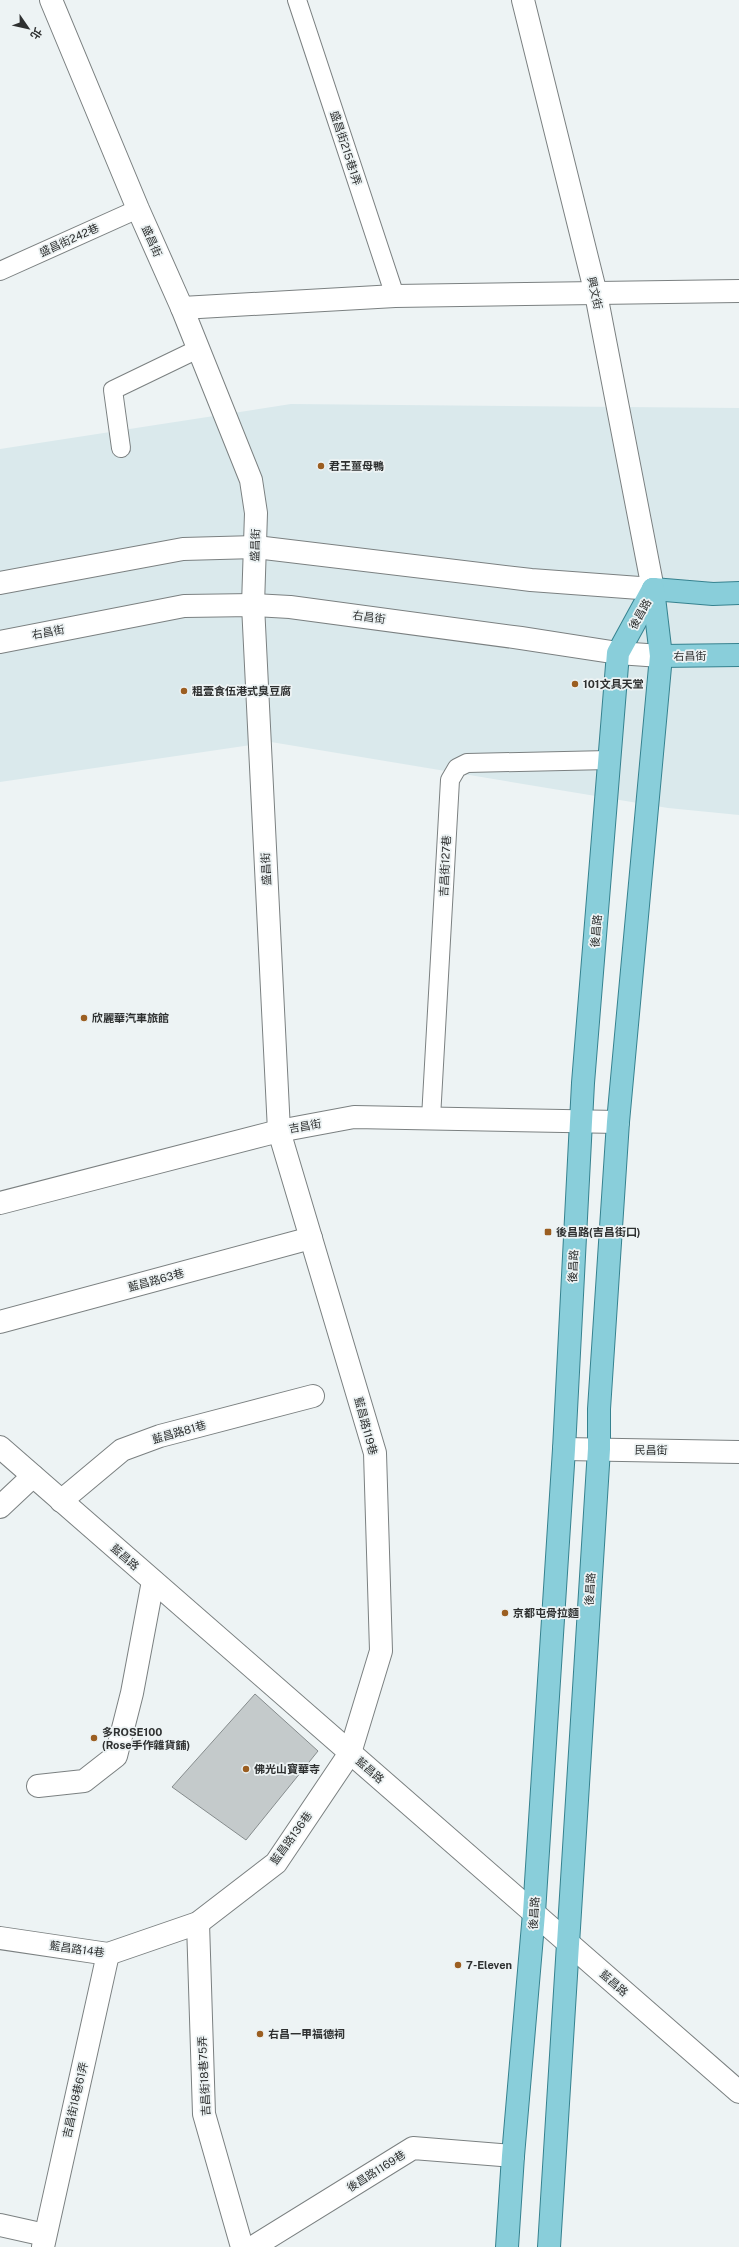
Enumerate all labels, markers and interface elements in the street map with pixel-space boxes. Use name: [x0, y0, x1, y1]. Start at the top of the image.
north arrow: [8, 8, 48, 48]
text: 北: [28, 26, 44, 42]
street label: 盛昌街215巷1弄: [328, 109, 364, 187]
street label: 盛昌街242巷: [37, 221, 101, 259]
street label: 盛昌街: [140, 223, 164, 259]
street label: 興文街: [585, 276, 605, 310]
place label: 君王薑母鴨: [329, 460, 384, 472]
marker: 君王薑母鴨: [316, 461, 326, 471]
street label: 盛昌街: [248, 528, 262, 562]
street label: 後昌路: [627, 597, 653, 631]
street label: 右昌街: [352, 609, 386, 625]
street label: 右昌街: [31, 623, 65, 641]
street label: 右昌街: [673, 650, 707, 662]
place label: 101文具天堂: [583, 678, 644, 690]
marker: 101文具天堂: [570, 679, 580, 689]
place label: 粗壹食伍港式臭豆腐: [192, 685, 291, 697]
marker: 粗壹食伍港式臭豆腐: [179, 686, 189, 696]
street label: 吉昌街127巷: [437, 835, 453, 897]
street label: 盛昌街: [259, 852, 273, 886]
street label: 後昌路: [589, 914, 603, 948]
place label: 欣麗華汽車旅館: [92, 1012, 169, 1024]
marker: 欣麗華汽車旅館: [79, 1013, 89, 1023]
street label: 吉昌街: [288, 1117, 322, 1135]
place label: 後昌路(吉昌街口): [556, 1226, 640, 1238]
marker: 後昌路(吉昌街口): [543, 1227, 553, 1237]
street label: 後昌路: [566, 1249, 580, 1283]
street label: 藍昌路63巷: [127, 1267, 185, 1293]
street label: 藍昌路119巷: [352, 1396, 380, 1456]
street label: 藍昌路81巷: [151, 1419, 207, 1445]
street label: 民昌街: [634, 1444, 668, 1456]
street label: 藍昌路: [109, 1542, 141, 1572]
street label: 後昌路: [583, 1572, 597, 1606]
place label: 京都屯骨拉麵: [513, 1607, 579, 1619]
marker: 京都屯骨拉麵: [500, 1608, 510, 1618]
place label: 多ROSE100 (Rose手作雜貨舖): [102, 1726, 190, 1751]
marker: 多ROSE100 (Rose手作雜貨舖): [89, 1733, 99, 1743]
street label: 藍昌路: [354, 1755, 386, 1785]
place label: 佛光山寶華寺: [254, 1763, 320, 1775]
marker: 佛光山寶華寺: [241, 1764, 251, 1774]
street label: 藍昌路136巷: [268, 1809, 314, 1867]
street label: 後昌路: [527, 1896, 541, 1930]
street label: 藍昌路14巷: [49, 1939, 105, 1959]
place label: 7-Eleven: [466, 1959, 512, 1971]
marker: 7-Eleven: [453, 1960, 463, 1970]
street label: 藍昌路: [598, 1968, 630, 1998]
place label: 右昌一甲福德祠: [268, 2028, 345, 2040]
marker: 右昌一甲福德祠: [255, 2029, 265, 2039]
street label: 吉昌街18巷75弄: [196, 2036, 212, 2116]
street label: 吉昌街18巷61弄: [60, 2061, 90, 2139]
street label: 後昌路1169巷: [345, 2148, 407, 2194]

